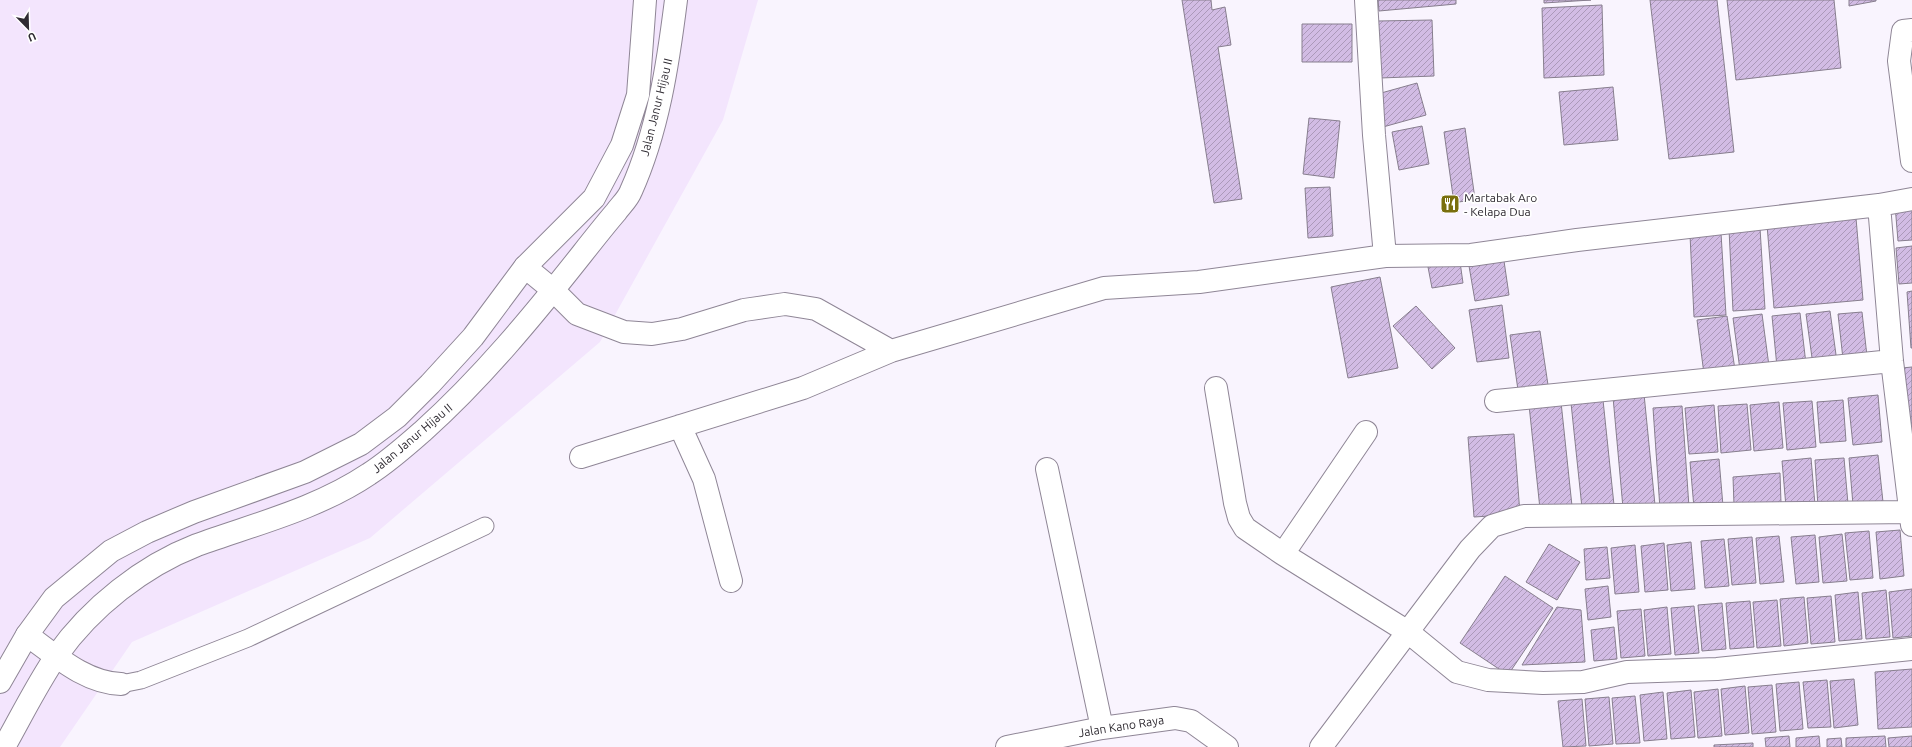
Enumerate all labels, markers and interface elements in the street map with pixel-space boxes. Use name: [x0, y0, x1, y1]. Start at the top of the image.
north arrow: [8, 8, 48, 48]
text: U: [26, 30, 38, 44]
street label: Jalan Janur Hijau II: [638, 57, 674, 157]
place label: Martabak Aro - Kelapa Dua: [1464, 191, 1537, 218]
restaurant icon: Martabak Aro - Kelapa Dua: [1439, 193, 1461, 215]
street label: Jalan Janur Hijau II: [369, 401, 455, 475]
street label: Jalan Kano Raya: [1077, 713, 1165, 739]

